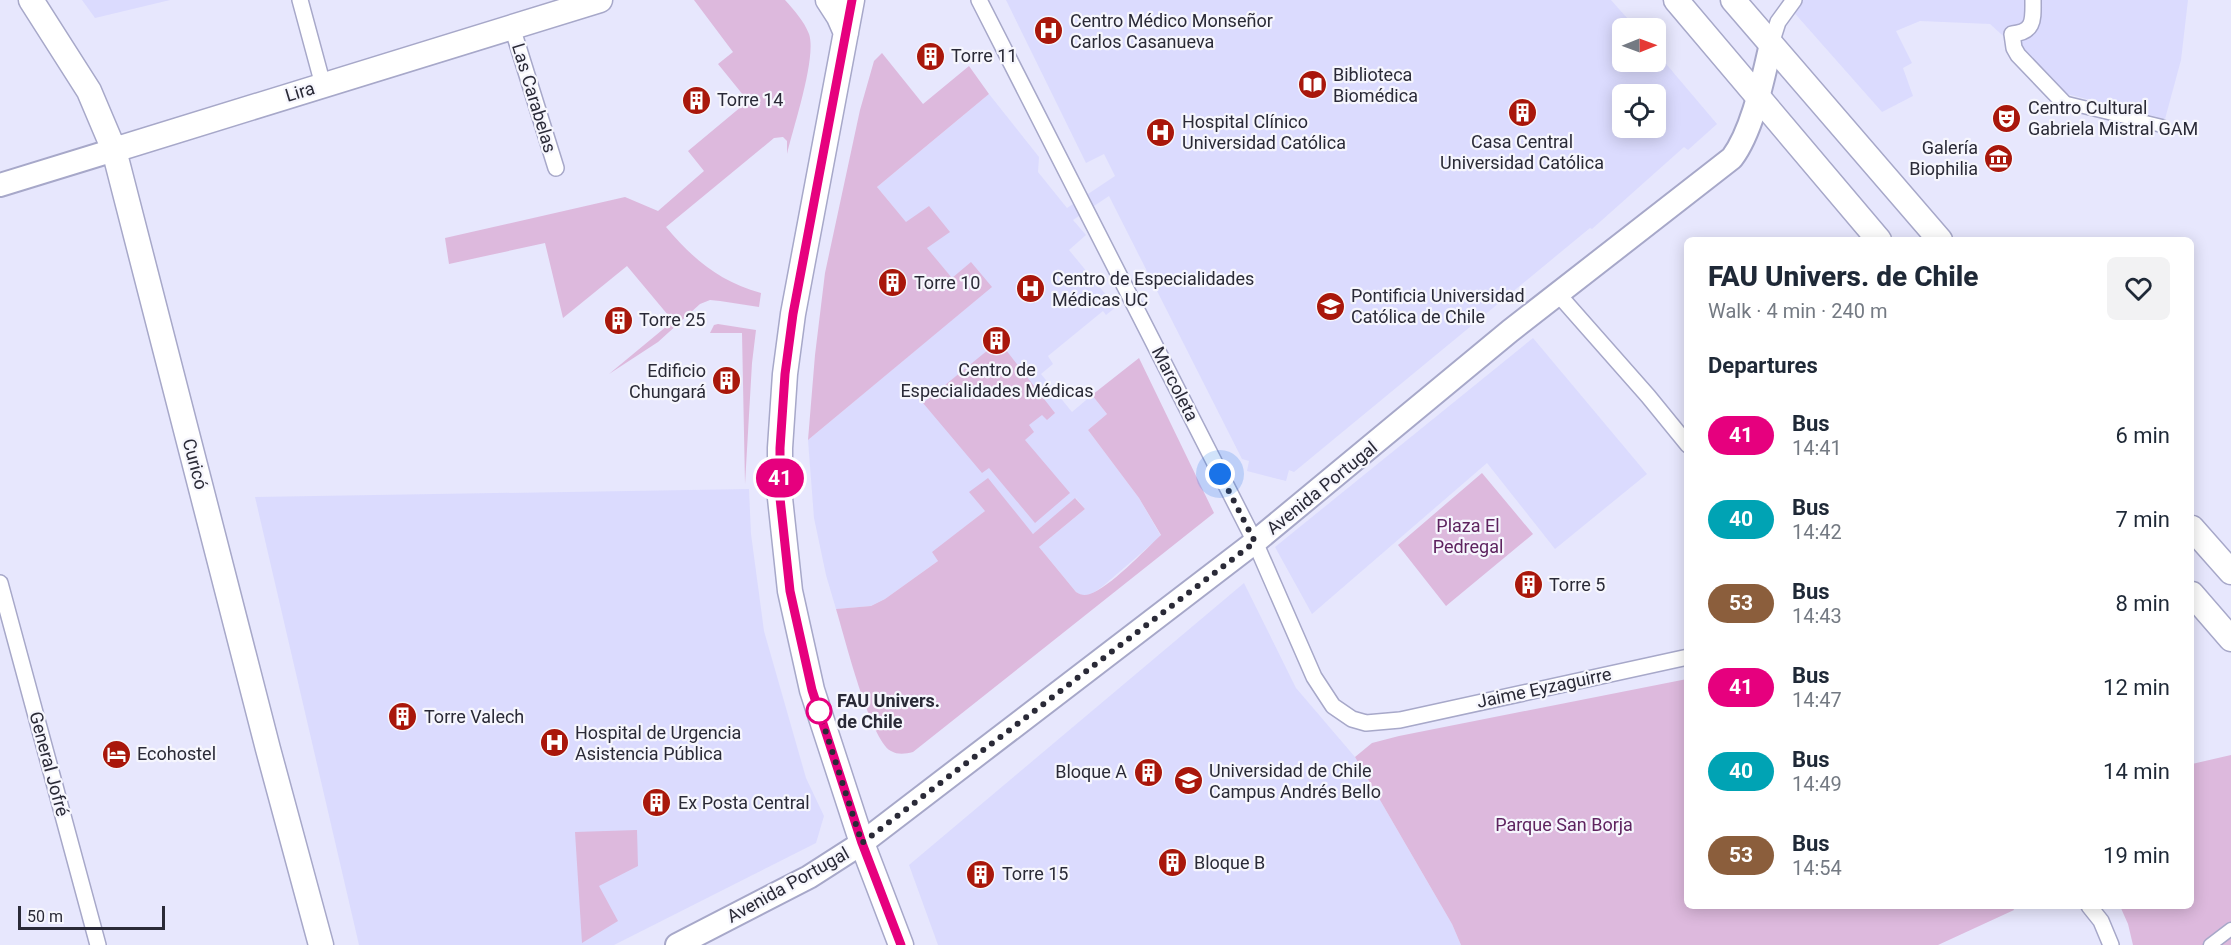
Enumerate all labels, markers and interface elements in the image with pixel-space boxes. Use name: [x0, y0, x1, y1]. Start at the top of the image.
place label: Centro Médico Monseñor Carlos Casanueva: [1070, 10, 1273, 52]
hospital icon: Centro Médico Monseñor Carlos Casanueva: [1033, 15, 1065, 47]
north arrow: [1612, 18, 1666, 72]
map controls: [1612, 18, 1666, 138]
building icon: Torre 11: [914, 40, 946, 72]
street label: Las Carabelas: [508, 41, 561, 155]
place label: Torre 11: [951, 45, 1017, 66]
place label: Biblioteca Biomédica: [1333, 64, 1418, 106]
library icon: Biblioteca Biomédica: [1296, 69, 1328, 101]
street label: Lira: [283, 77, 317, 106]
building icon: Torre 14: [680, 84, 712, 116]
button: locate: [1612, 84, 1666, 138]
place label: Torre 14: [717, 89, 783, 110]
building icon: Casa Central Universidad Católica: [1506, 97, 1538, 129]
place label: Centro Cultural Gabriela Mistral GAM: [2028, 97, 2198, 139]
theatre icon: Centro Cultural Gabriela Mistral GAM: [1991, 102, 2023, 134]
place label: Hospital Clínico Universidad Católica: [1182, 111, 1346, 153]
hospital icon: Hospital Clínico Universidad Católica: [1145, 116, 1177, 148]
place label: Casa Central Universidad Católica: [1440, 131, 1604, 173]
place label: Galería Biophilia: [1909, 137, 1978, 179]
museum icon: Galería Biophilia: [1983, 142, 2015, 174]
button: heart: [2107, 257, 2170, 320]
text: FAU Univers. de Chile: [1708, 260, 1979, 293]
building icon: Torre 10: [877, 267, 909, 299]
place label: Centro de Especialidades Médicas UC: [1052, 268, 1254, 310]
place label: Torre 10: [914, 272, 980, 293]
hospital icon: Centro de Especialidades Médicas UC: [1015, 273, 1047, 305]
place label: Pontificia Universidad Católica de Chile: [1351, 285, 1525, 327]
school or university icon: Pontificia Universidad Católica de Chile: [1314, 290, 1346, 322]
text: Walk · 4 min · 240 m: [1708, 299, 1887, 323]
building icon: Torre 25: [602, 304, 634, 336]
place label: Torre 25: [639, 309, 705, 330]
building icon: Centro de Especialidades Médicas: [981, 325, 1013, 357]
street label: Marcoleta: [1148, 343, 1203, 425]
text: Departures: [1708, 353, 1818, 378]
place label: Centro de Especialidades Médicas: [900, 359, 1094, 401]
place label: Edificio Chungará: [629, 360, 706, 402]
building icon: Edificio Chungará: [711, 365, 743, 397]
text: Bus: [1792, 411, 1830, 436]
text: 41: [1729, 423, 1753, 447]
text: 6 min: [2115, 423, 2170, 448]
street label: Curicó: [179, 436, 212, 492]
text: 14:41: [1792, 436, 1842, 460]
street label: Avenida Portugal: [1262, 437, 1381, 539]
line badge: 41: [753, 458, 807, 498]
your location: [1205, 459, 1235, 489]
text: 41: [768, 466, 792, 490]
text: Bus: [1792, 495, 1830, 520]
text: 40: [1729, 507, 1753, 531]
text: 7 min: [2115, 507, 2170, 532]
park label: Plaza El Pedregal: [1433, 515, 1503, 557]
text: 14:42: [1792, 520, 1842, 544]
building icon: Torre 5: [1512, 569, 1544, 601]
place label: Torre 5: [1549, 574, 1605, 595]
text: Bus: [1792, 579, 1830, 604]
text: 53: [1729, 591, 1753, 615]
text: 8 min: [2115, 591, 2170, 616]
text: 14:43: [1792, 604, 1842, 628]
street label: Jaime Eyzaguirre: [1475, 663, 1613, 712]
text: Bus: [1792, 663, 1830, 688]
text: 41: [1729, 675, 1753, 699]
text: 12 min: [2103, 675, 2170, 700]
text: 14:47: [1792, 688, 1842, 712]
place label: FAU Univers. de Chile: [837, 690, 940, 732]
marker: FAU Univers. de Chile: [806, 698, 832, 724]
building icon: Torre Valech: [387, 701, 419, 733]
place label: Torre Valech: [424, 706, 524, 727]
street label: General Jofré: [25, 709, 74, 819]
place label: Hospital de Urgencia Asistencia Pública: [575, 722, 741, 764]
hospital icon: Hospital de Urgencia Asistencia Pública: [538, 727, 570, 759]
hotel icon: Ecohostel: [100, 738, 132, 770]
place label: Ecohostel: [137, 743, 216, 764]
text: Bus: [1792, 747, 1830, 772]
building icon: Bloque A: [1132, 756, 1164, 788]
text: 40: [1729, 759, 1753, 783]
text: 14 min: [2103, 759, 2170, 784]
place label: Universidad de Chile Campus Andrés Bello: [1209, 760, 1381, 802]
place label: Bloque A: [1055, 761, 1127, 782]
school or university icon: Universidad de Chile Campus Andrés Bello: [1172, 765, 1204, 797]
text: 14:49: [1792, 772, 1842, 796]
building icon: Ex Posta Central: [641, 787, 673, 819]
place label: Ex Posta Central: [678, 792, 810, 813]
park label: Parque San Borja: [1495, 814, 1633, 835]
text: Bus: [1792, 831, 1830, 856]
street label: Avenida Portugal: [723, 842, 852, 927]
text: 53: [1729, 843, 1753, 867]
text: 19 min: [2103, 843, 2170, 868]
building icon: Bloque B: [1157, 847, 1189, 879]
place label: Bloque B: [1194, 852, 1265, 873]
text: 14:54: [1792, 856, 1842, 880]
building icon: Torre 15: [965, 858, 997, 890]
place label: Torre 15: [1002, 863, 1068, 884]
scale bar: [18, 903, 165, 930]
text: 50 m: [27, 907, 63, 926]

